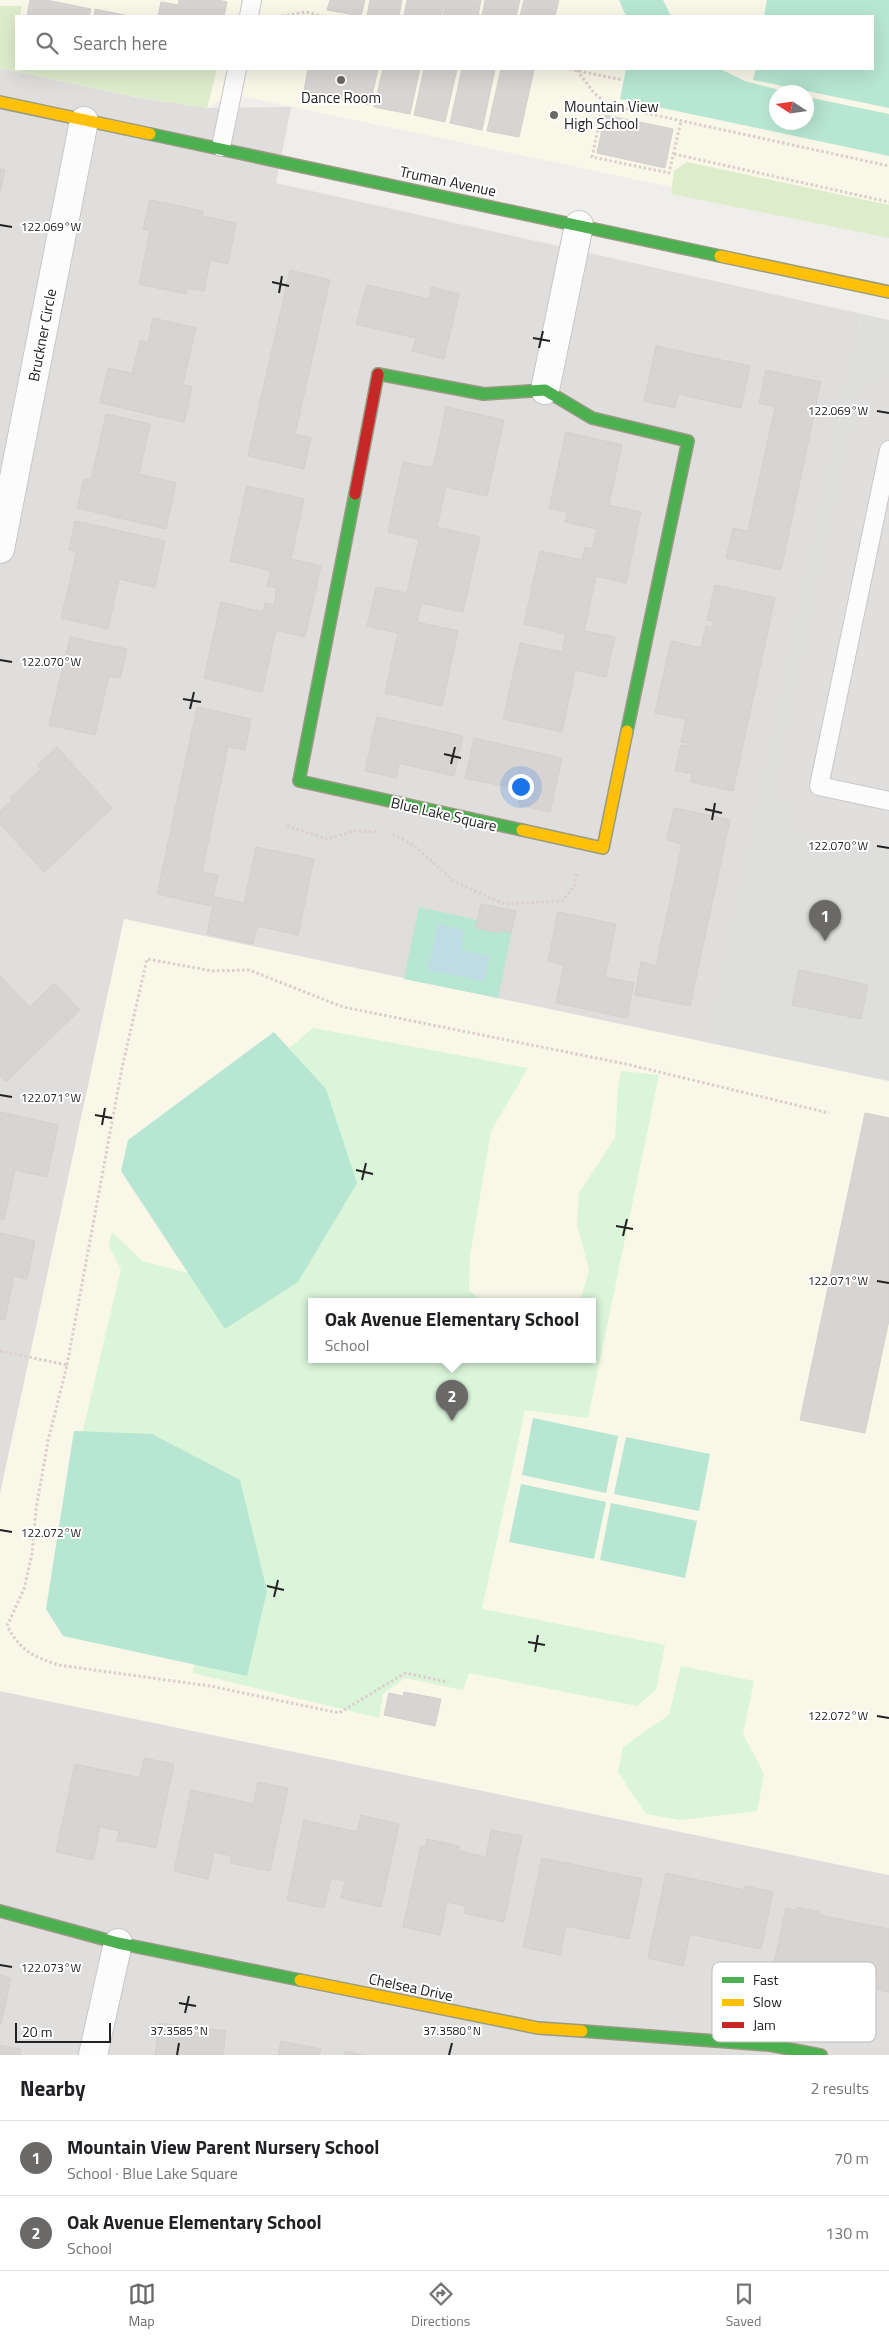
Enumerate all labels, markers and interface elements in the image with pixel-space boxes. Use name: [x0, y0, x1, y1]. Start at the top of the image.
search box: [15, 15, 874, 70]
text: Search here: [73, 28, 167, 57]
icon: search: [33, 29, 61, 57]
marker: Dance Room: [335, 74, 347, 86]
north arrow: [769, 85, 814, 130]
place label: Dance Room: [301, 86, 381, 109]
place label: Mountain View High School: [564, 95, 659, 135]
marker: Mountain View High School: [548, 109, 560, 121]
street label: Truman Avenue: [398, 160, 498, 202]
text: 122.069°W: [21, 217, 81, 236]
street label: Bruckner Circle: [22, 287, 62, 383]
text: 122.069°W: [808, 401, 868, 420]
text: 122.070°W: [21, 652, 81, 671]
your location: [508, 774, 534, 800]
street label: Blue Lake Square: [389, 791, 499, 837]
text: 122.070°W: [808, 836, 868, 855]
pin: 1: [809, 900, 841, 941]
text: 122.071°W: [21, 1088, 81, 1107]
text: 122.071°W: [808, 1271, 868, 1290]
popup: [308, 1298, 596, 1363]
text: Oak Avenue Elementary School: [325, 1304, 579, 1333]
text: School: [325, 1333, 370, 1357]
pin: 2: [436, 1380, 468, 1421]
text: 122.072°W: [21, 1523, 81, 1542]
text: 122.072°W: [808, 1706, 868, 1725]
text: 122.073°W: [21, 1958, 81, 1977]
legend: [712, 1962, 876, 2042]
street label: Chelsea Drive: [367, 1967, 455, 2007]
text: Fast: [753, 1969, 778, 1990]
text: Slow: [753, 1991, 782, 2012]
text: Jam: [753, 2014, 776, 2035]
scale bar: [15, 2020, 111, 2043]
text: 20 m: [22, 2021, 52, 2042]
text: 37.3585°N: [150, 2021, 208, 2040]
text: 37.3580°N: [423, 2021, 481, 2040]
text: Nearby: [20, 2072, 85, 2104]
text: 2 results: [810, 2076, 869, 2100]
text: Mountain View Parent Nursery School: [67, 2132, 379, 2161]
text: 1: [32, 2146, 40, 2170]
text: 70 m: [834, 2146, 869, 2170]
text: School · Blue Lake Square: [67, 2161, 238, 2185]
text: Oak Avenue Elementary School: [67, 2207, 322, 2236]
text: 2: [32, 2221, 40, 2245]
text: 130 m: [825, 2221, 869, 2245]
text: School: [67, 2236, 112, 2260]
tab: Map: [128, 2280, 156, 2331]
tab: Directions: [411, 2280, 470, 2331]
tab: Saved: [726, 2280, 761, 2331]

